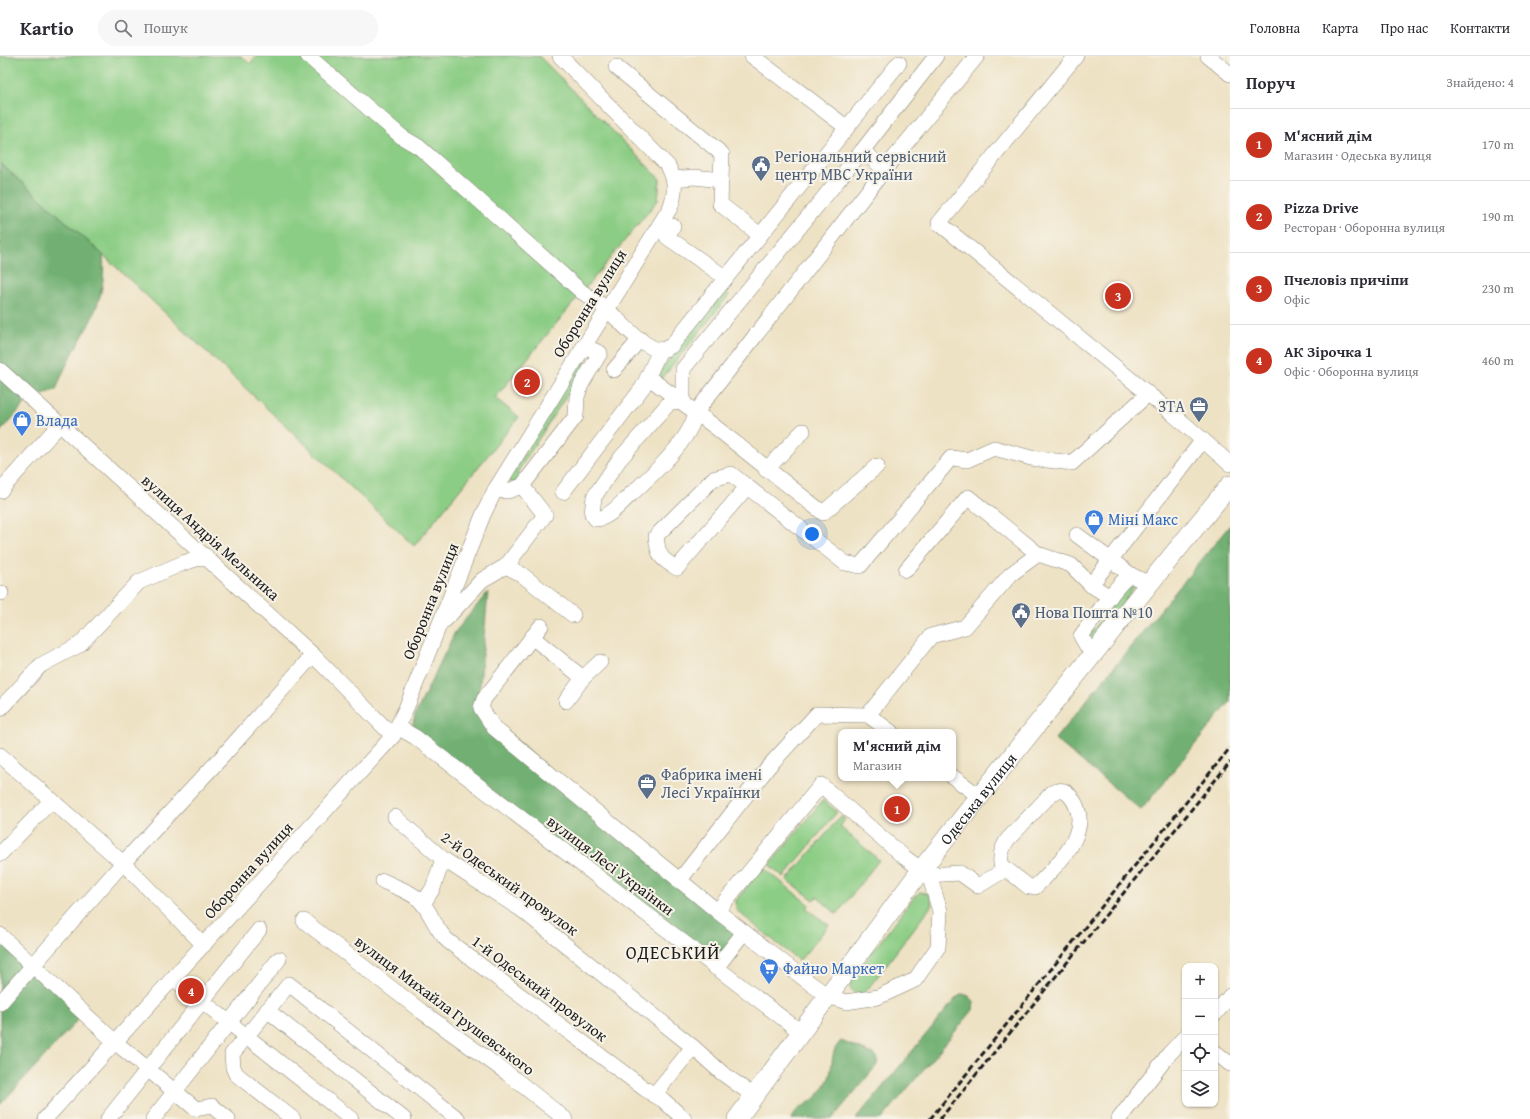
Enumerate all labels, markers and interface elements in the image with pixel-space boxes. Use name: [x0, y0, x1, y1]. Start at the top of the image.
search box: [98, 10, 378, 46]
text: Kartio: [20, 14, 74, 42]
icon: search: [112, 17, 134, 39]
text: Пошук: [144, 17, 188, 38]
text: Головна: [1250, 18, 1300, 38]
text: Карта: [1322, 18, 1358, 38]
text: Про нас: [1380, 18, 1428, 38]
text: Контакти: [1450, 18, 1510, 38]
text: Поруч: [1246, 70, 1295, 95]
text: Знайдено: 4: [1446, 73, 1514, 92]
text: М'ясний дім: [1284, 125, 1372, 146]
text: 1: [1256, 135, 1262, 154]
text: 170 m: [1482, 135, 1514, 154]
place label: Регіональний сервісний центр МВС України: [775, 144, 947, 186]
text: Магазин · Одеська вулиця: [1284, 146, 1432, 165]
public building icon: Регіональний сервісний центр МВС України: [750, 154, 772, 182]
text: Pizza Drive: [1284, 197, 1359, 218]
text: 2: [1256, 207, 1262, 226]
text: 190 m: [1482, 207, 1514, 226]
text: Ресторан · Оборонна вулиця: [1284, 218, 1445, 237]
street label: Оборонна вулиця: [546, 244, 632, 362]
text: Пчеловіз причіпи: [1284, 269, 1409, 290]
text: 3: [1256, 279, 1262, 298]
text: 230 m: [1482, 279, 1514, 298]
pin: 3: [1105, 281, 1131, 311]
text: Офіс: [1284, 290, 1310, 309]
text: АК Зірочка 1: [1284, 341, 1373, 362]
text: 4: [1256, 351, 1262, 370]
text: 460 m: [1482, 351, 1514, 370]
text: Офіс · Оборонна вулиця: [1284, 362, 1419, 381]
pin: 2: [514, 367, 540, 397]
place label: ЗТА: [1158, 394, 1185, 418]
office icon: ЗТА: [1188, 395, 1210, 423]
place label: Влада: [36, 408, 78, 432]
shop icon: Влада: [11, 409, 33, 437]
street label: вулиця Андрія Мельника: [137, 468, 286, 606]
place label: Міні Макс: [1108, 507, 1178, 531]
shop icon: Міні Макс: [1083, 508, 1105, 536]
your location: [802, 524, 822, 544]
street label: Оборонна вулиця: [396, 539, 464, 663]
place label: Нова Пошта №10: [1035, 600, 1153, 624]
public building icon: Нова Пошта №10: [1010, 601, 1032, 629]
popup: [838, 729, 956, 781]
text: М'ясний дім: [853, 735, 941, 756]
street label: Одеська вулиця: [934, 747, 1022, 850]
text: Магазин: [853, 756, 902, 775]
place label: Фабрика імені Лесі Українки: [661, 762, 763, 804]
office icon: Фабрика імені Лесі Українки: [636, 772, 658, 800]
pin: 1: [884, 794, 910, 824]
street label: вулиця Лесі Українки: [542, 809, 680, 921]
street label: Оборонна вулиця: [198, 816, 298, 924]
street label: 2-й Одеський провулок: [436, 825, 584, 942]
street label: вулиця Михайла Грушевського: [350, 929, 540, 1081]
street label: 1-й Одеський провулок: [467, 929, 614, 1048]
district label: ОДЕСЬКИЙ: [626, 939, 720, 966]
place label: Файно Маркет: [783, 956, 884, 980]
supermarket icon: Файно Маркет: [758, 957, 780, 985]
map controls: [1182, 963, 1218, 1107]
button: +: [1182, 963, 1218, 999]
pin: 4: [178, 976, 204, 1006]
button: −: [1182, 999, 1218, 1035]
button: locate: [1182, 1035, 1218, 1071]
button: layers: [1182, 1071, 1218, 1107]

